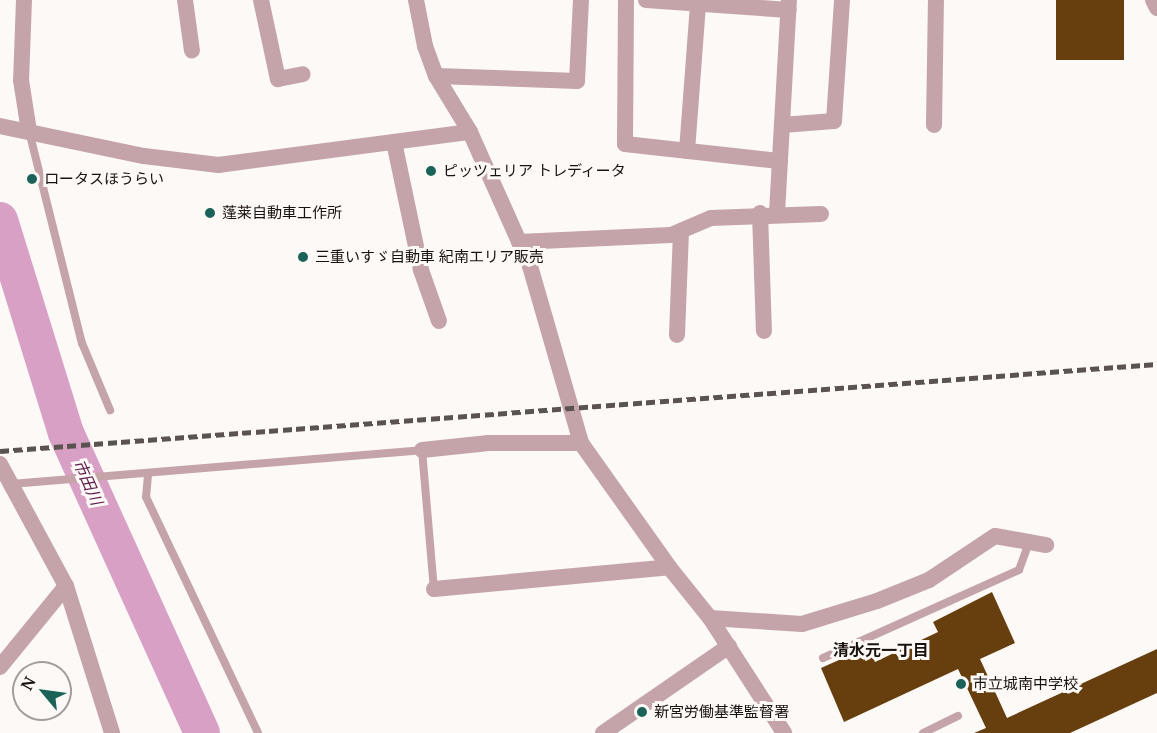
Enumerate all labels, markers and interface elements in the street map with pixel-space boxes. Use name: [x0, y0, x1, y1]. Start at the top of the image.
place label: ピッツェリア トレディータ: [443, 162, 627, 180]
marker: ピッツェリア トレディータ: [424, 164, 438, 178]
place label: ロータスほうらい: [44, 170, 164, 188]
marker: ロータスほうらい: [25, 172, 39, 186]
place label: 蓬莱自動車工作所: [222, 204, 342, 222]
marker: 蓬莱自動車工作所: [203, 206, 217, 220]
place label: 三重いすゞ自動車 紀南エリア販売: [315, 248, 544, 266]
marker: 三重いすゞ自動車 紀南エリア販売: [296, 250, 310, 264]
water label: 市田川: [69, 456, 107, 508]
district label: 清水元一丁目: [833, 640, 929, 660]
north arrow: [12, 661, 72, 721]
text: N: [15, 672, 41, 694]
place label: 市立城南中学校: [973, 675, 1078, 693]
marker: 市立城南中学校: [954, 677, 968, 691]
place label: 新宮労働基準監督署: [654, 703, 789, 721]
marker: 新宮労働基準監督署: [635, 705, 649, 719]

